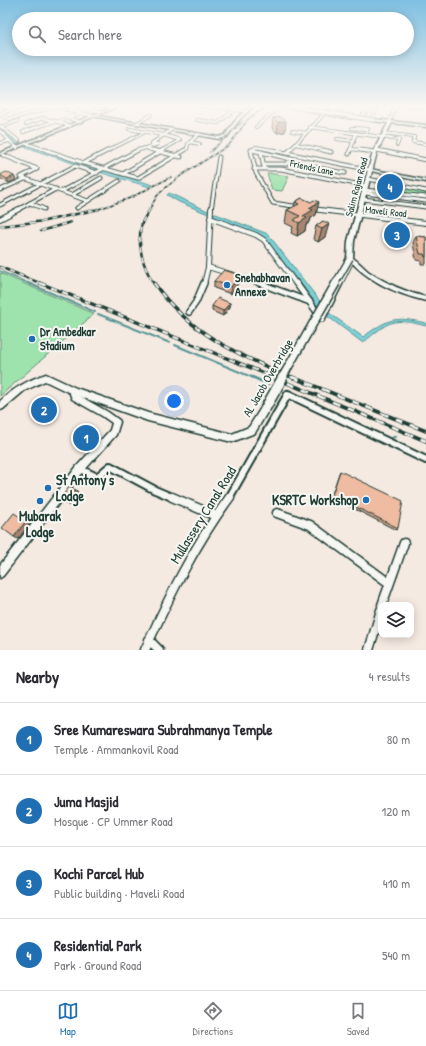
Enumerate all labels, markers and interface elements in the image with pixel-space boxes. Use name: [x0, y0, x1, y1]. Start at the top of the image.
search box: [12, 12, 414, 56]
icon: search: [26, 23, 48, 45]
text: Search here: [58, 24, 122, 45]
street label: Friends Lane: [288, 156, 335, 178]
street label: Salim Rajan Road: [342, 156, 371, 218]
pin: 4: [377, 172, 403, 202]
street label: Maveli Road: [365, 203, 407, 220]
pin: 3: [384, 220, 410, 250]
place label: Snehabhavan Annexe: [235, 269, 291, 300]
marker: Snehabhavan Annexe: [222, 280, 232, 290]
place label: Dr Ambedkar Stadium: [40, 323, 96, 354]
marker: Dr Ambedkar Stadium: [27, 334, 37, 344]
street label: AL Jacob Overbridge: [238, 335, 297, 420]
your location: [164, 391, 184, 411]
pin: 2: [31, 395, 57, 425]
pin: 1: [73, 423, 99, 453]
street label: Mullassery Canal Road: [165, 462, 241, 567]
place label: St Antony's Lodge: [56, 470, 115, 507]
marker: St Antony's Lodge: [43, 483, 53, 493]
place label: KSRTC Workshop: [272, 490, 359, 511]
marker: KSRTC Workshop: [361, 495, 371, 505]
marker: Mubarak Lodge: [35, 496, 45, 506]
place label: Mubarak Lodge: [19, 506, 61, 543]
map controls: [378, 602, 414, 638]
button: layers: [378, 602, 414, 638]
text: Nearby: [16, 665, 59, 688]
text: 4 results: [369, 667, 410, 685]
text: Sree Kumareswara Subrahmanya Temple: [54, 719, 273, 740]
text: 1: [27, 730, 31, 748]
text: 80 m: [387, 730, 410, 748]
text: Temple · Ammankovil Road: [54, 740, 178, 758]
text: Juma Masjid: [54, 791, 118, 812]
text: 2: [26, 802, 32, 820]
text: 120 m: [382, 802, 410, 820]
text: Mosque · CP Ummer Road: [54, 812, 173, 830]
text: Kochi Parcel Hub: [54, 863, 144, 884]
text: 3: [26, 874, 32, 892]
text: 410 m: [383, 874, 410, 892]
text: Public building · Maveli Road: [54, 884, 184, 902]
text: Residential Park: [54, 935, 141, 956]
text: 4: [27, 946, 31, 964]
text: 540 m: [382, 946, 410, 964]
text: Park · Ground Road: [54, 956, 141, 974]
tab: Map: [57, 1000, 79, 1038]
tab: Directions: [193, 1000, 233, 1038]
tab: Saved: [347, 1000, 369, 1038]

